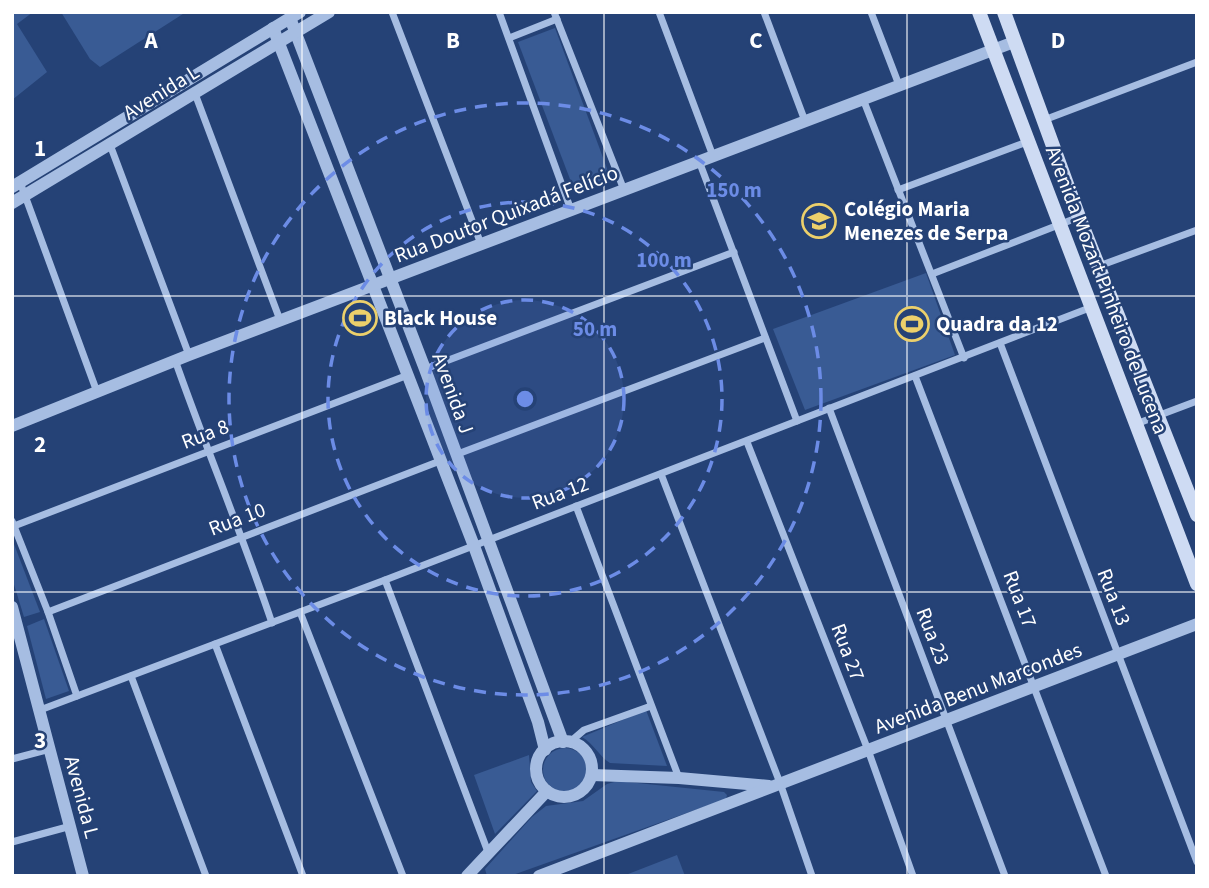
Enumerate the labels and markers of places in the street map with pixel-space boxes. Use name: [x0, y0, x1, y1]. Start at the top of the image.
place label: Colégio Maria Menezes de Serpa: [844, 194, 1008, 248]
school or university icon: Colégio Maria Menezes de Serpa: [800, 202, 838, 240]
sports icon: Black House: [341, 299, 379, 337]
place label: Black House: [384, 303, 497, 333]
sports icon: Quadra da 12: [893, 305, 931, 343]
place label: Quadra da 12: [936, 309, 1058, 339]
centre of rings: [513, 387, 537, 411]

